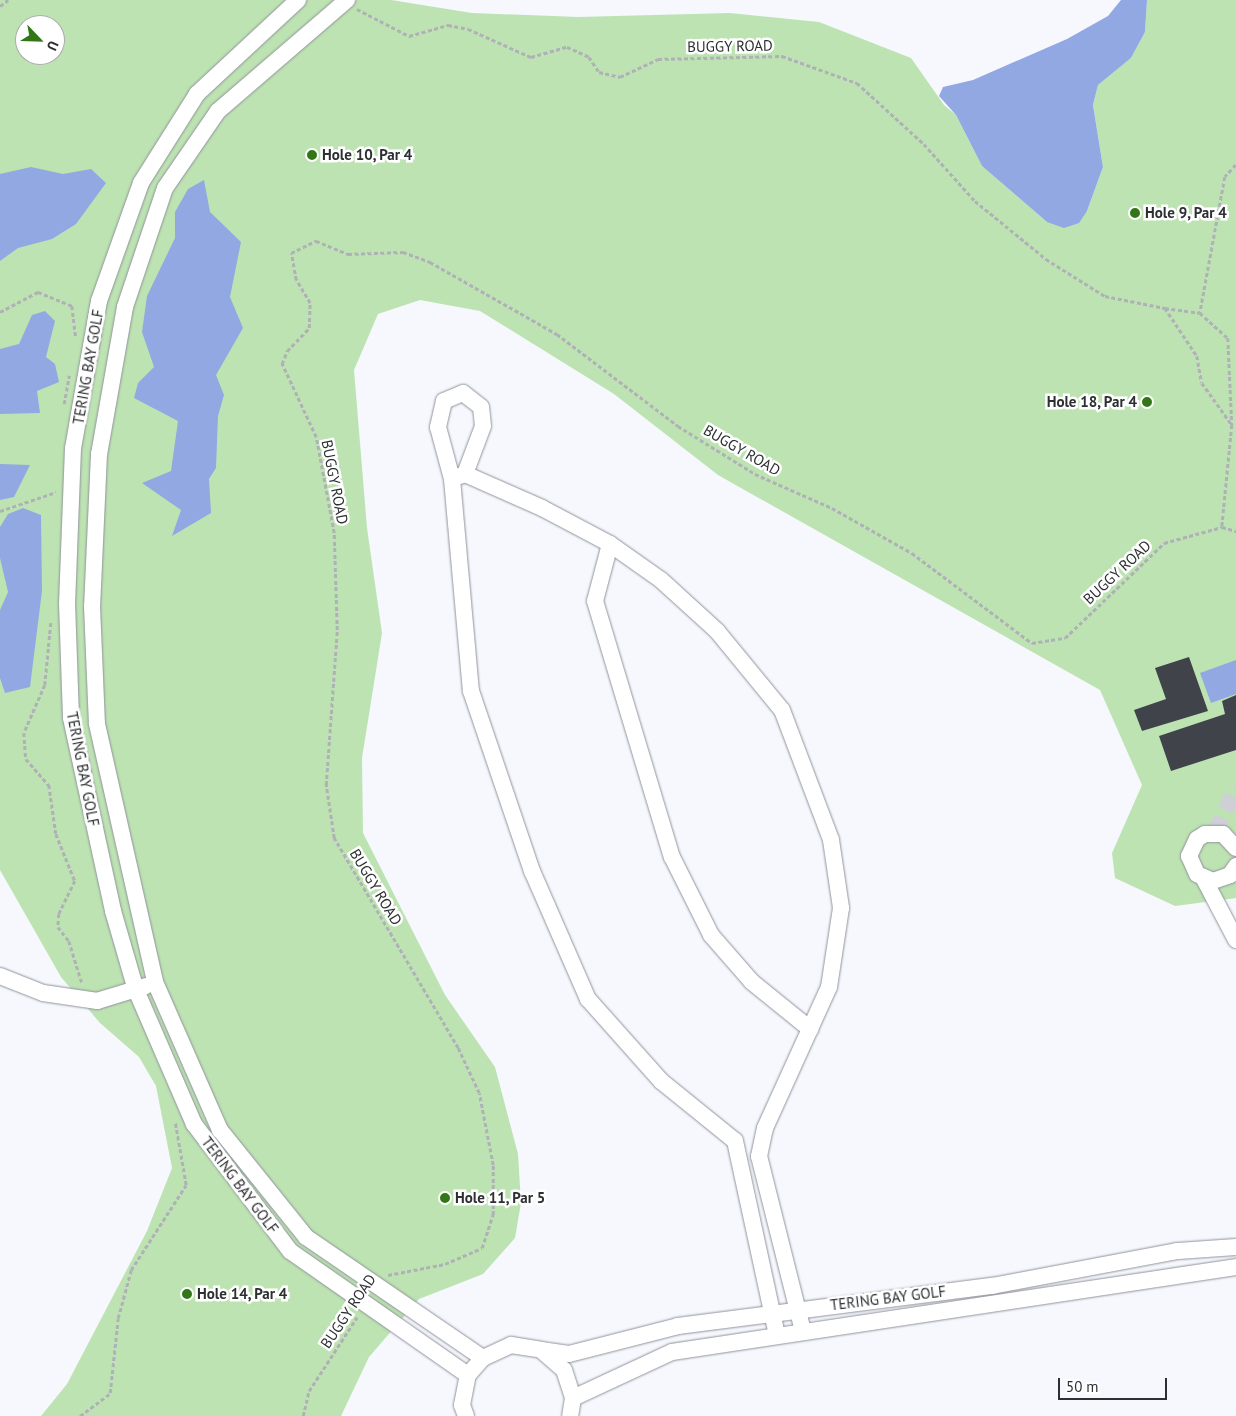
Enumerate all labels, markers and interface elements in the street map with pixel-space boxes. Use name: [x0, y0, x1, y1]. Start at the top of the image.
north arrow: [15, 15, 65, 65]
street label: BUGGY ROAD: [687, 36, 773, 56]
text: U: [43, 38, 63, 53]
place label: Hole 10, Par 4: [322, 146, 413, 164]
marker: Hole 10, Par 4: [306, 149, 318, 161]
place label: Hole 9, Par 4: [1145, 204, 1228, 222]
marker: Hole 9, Par 4: [1129, 207, 1141, 219]
street label: TERING BAY GOLF: [69, 308, 107, 426]
place label: Hole 18, Par 4: [1046, 393, 1137, 411]
marker: Hole 18, Par 4: [1141, 396, 1153, 408]
street label: BUGGY ROAD: [700, 421, 784, 479]
street label: BUGGY ROAD: [318, 438, 352, 526]
street label: BUGGY ROAD: [1079, 536, 1155, 608]
street label: TERING BAY GOLF: [63, 710, 103, 828]
street label: BUGGY ROAD: [346, 846, 406, 928]
street label: TERING BAY GOLF: [198, 1133, 282, 1237]
place label: Hole 11, Par 5: [455, 1189, 546, 1207]
marker: Hole 11, Par 5: [439, 1192, 451, 1204]
street label: BUGGY ROAD: [316, 1270, 380, 1352]
street label: TERING BAY GOLF: [829, 1282, 947, 1314]
place label: Hole 14, Par 4: [197, 1285, 288, 1303]
marker: Hole 14, Par 4: [181, 1288, 193, 1300]
scale bar: [1061, 1368, 1170, 1400]
text: 50 m: [1066, 1377, 1099, 1396]

